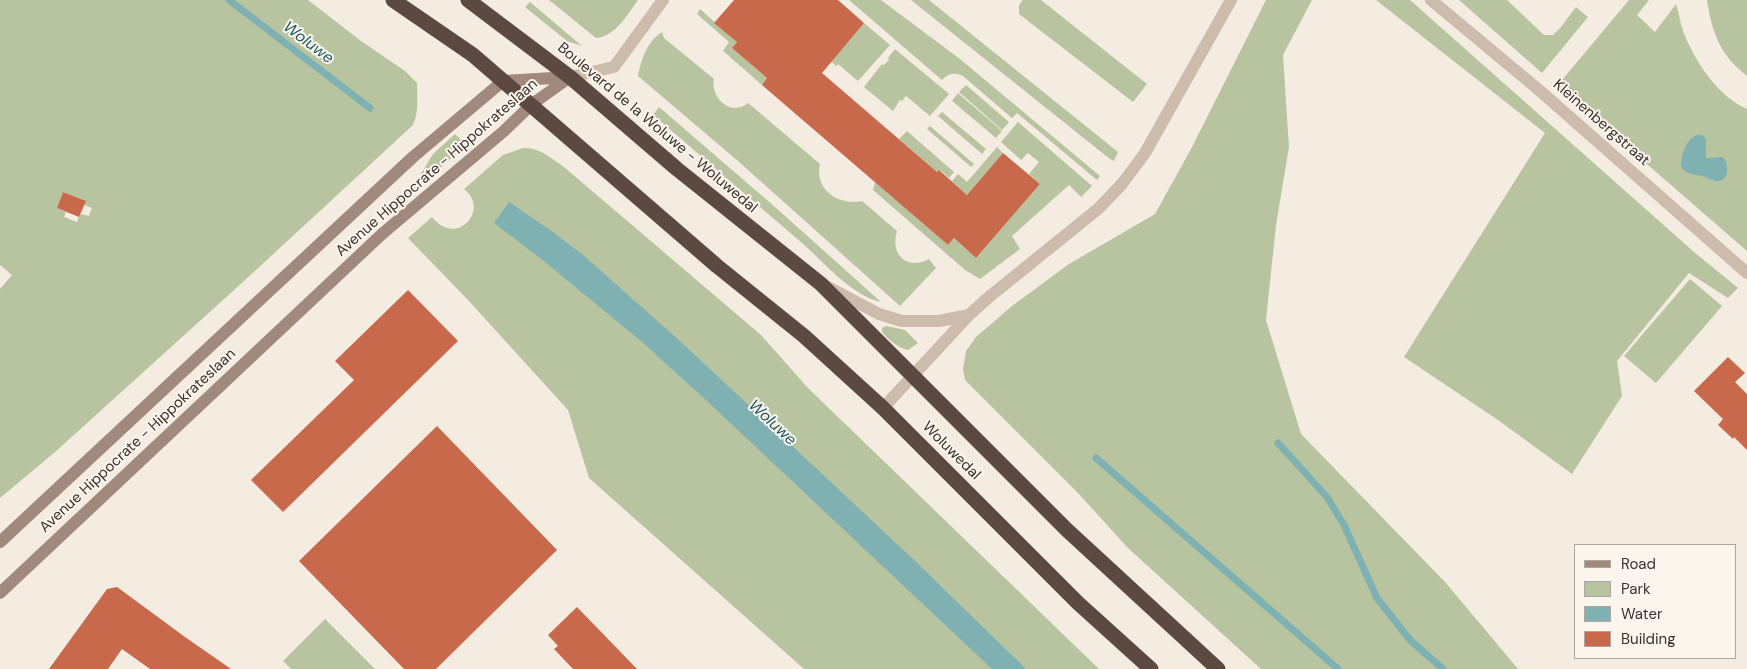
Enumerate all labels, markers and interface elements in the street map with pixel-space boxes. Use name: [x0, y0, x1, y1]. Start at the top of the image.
water label: Woluwe: [279, 18, 337, 68]
street label: Boulevard de la Woluwe - Woluwedal: [553, 39, 761, 217]
street label: Avenue Hippocrate - Hippokrateslaan: [332, 75, 542, 261]
street label: Kleinenbergstraat: [1549, 76, 1653, 170]
street label: Avenue Hippocrate - Hippokrateslaan: [36, 345, 240, 537]
water label: Woluwe: [744, 396, 800, 450]
street label: Woluwedal: [918, 418, 984, 484]
legend: [1574, 544, 1737, 659]
text: Road: [1621, 554, 1656, 574]
text: Park: [1621, 579, 1651, 599]
text: Water: [1621, 604, 1662, 624]
text: Building: [1621, 629, 1676, 649]

